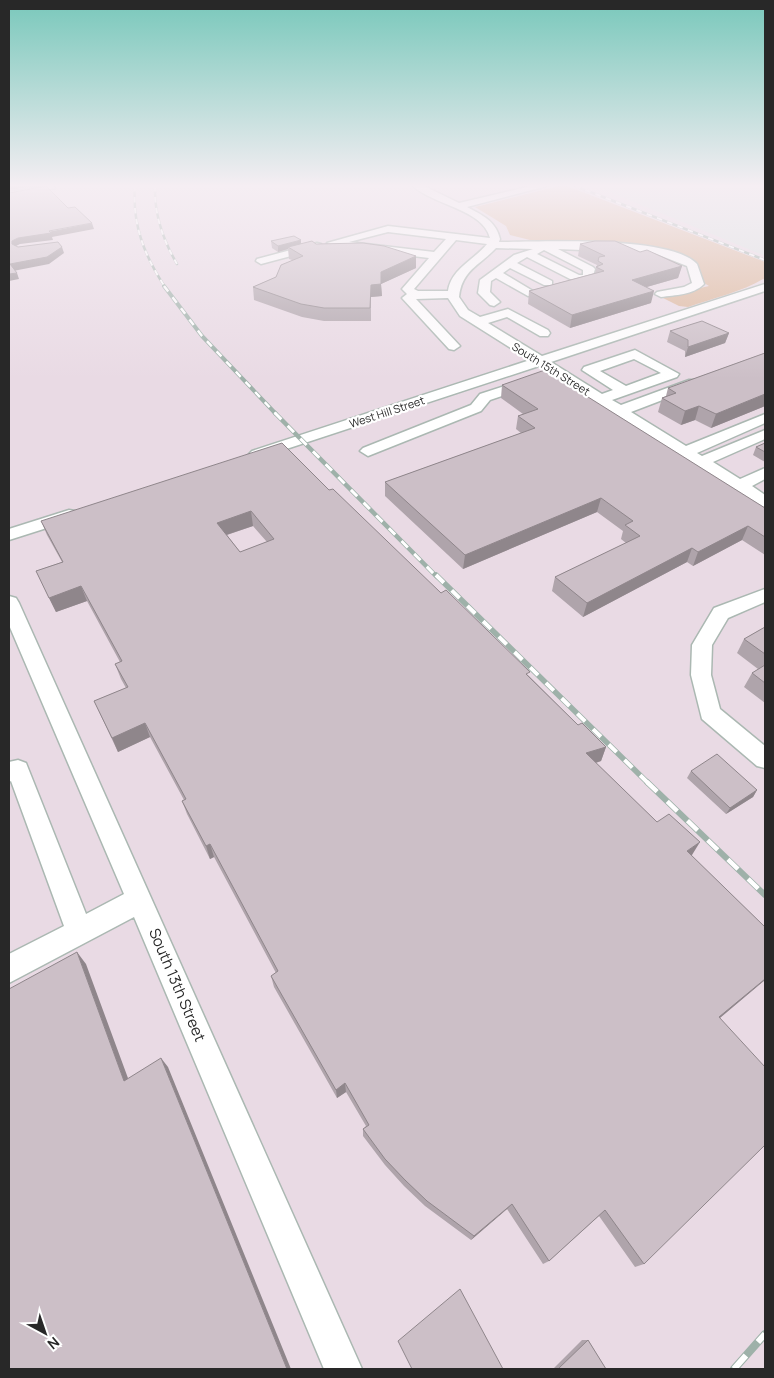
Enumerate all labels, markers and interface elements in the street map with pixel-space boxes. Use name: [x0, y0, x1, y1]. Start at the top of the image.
street label: South 15th Street: [510, 339, 593, 399]
street label: West Hill Street: [347, 392, 426, 431]
street label: South 13th Street: [144, 925, 211, 1045]
north arrow: [20, 1308, 70, 1358]
text: N: [44, 1333, 64, 1354]

